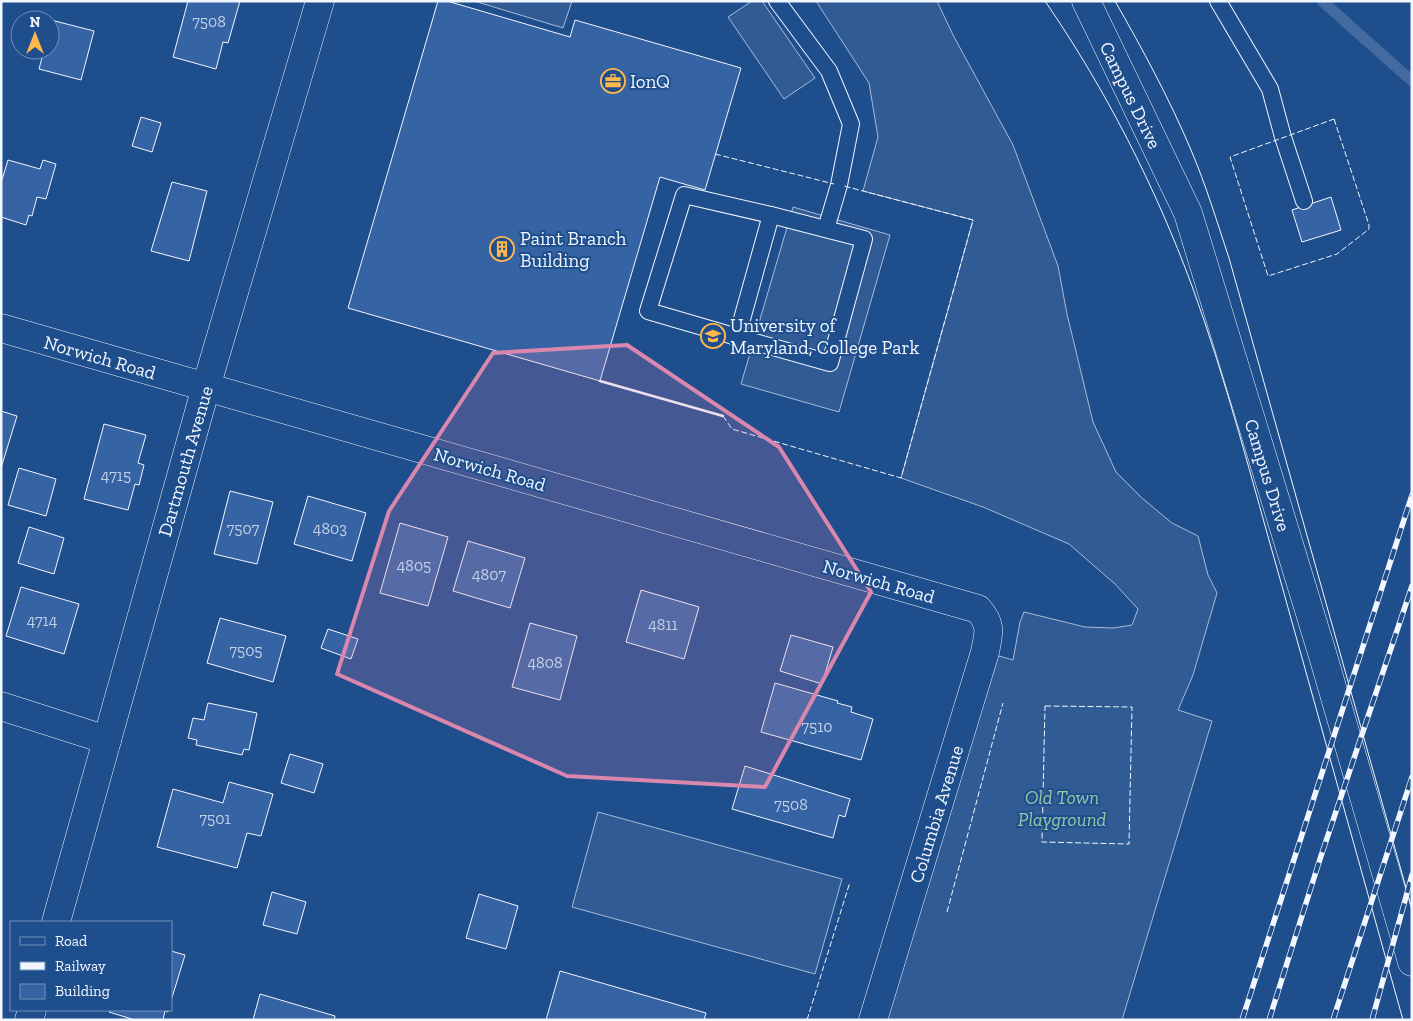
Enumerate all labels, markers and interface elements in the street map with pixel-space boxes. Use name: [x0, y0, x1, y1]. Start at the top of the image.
north arrow: [10, 10, 60, 60]
house number: 7508: [192, 12, 226, 31]
text: N: [30, 14, 41, 31]
street label: Campus Drive: [1095, 38, 1166, 153]
office icon: IonQ: [600, 68, 626, 94]
place label: IonQ: [630, 70, 670, 93]
place label: Paint Branch Building: [520, 227, 627, 272]
building icon: Paint Branch Building: [489, 236, 515, 262]
place label: University of Maryland, College Park: [730, 314, 919, 359]
school or university icon: University of Maryland, College Park: [700, 323, 726, 349]
street label: Norwich Road: [41, 330, 159, 385]
street label: Dartmouth Avenue: [153, 383, 218, 539]
street label: Campus Drive: [1240, 416, 1296, 534]
street label: Norwich Road: [431, 442, 549, 497]
house number: 4715: [101, 466, 131, 485]
house number: 7507: [227, 519, 260, 538]
house number: 4803: [313, 519, 347, 538]
street label: Norwich Road: [820, 554, 938, 609]
house number: 4805: [397, 556, 431, 575]
house number: 4807: [472, 565, 506, 584]
house number: 4714: [27, 611, 58, 630]
house number: 4811: [648, 615, 678, 634]
house number: 7505: [229, 641, 263, 660]
house number: 4808: [527, 653, 563, 672]
house number: 7510: [801, 717, 833, 736]
street label: Columbia Avenue: [905, 742, 968, 886]
park label: Old Town Playground: [1018, 786, 1107, 831]
house number: 7508: [774, 795, 808, 814]
house number: 7501: [199, 809, 231, 828]
legend: [10, 921, 172, 1011]
text: Road: [55, 932, 88, 950]
text: Railway: [55, 957, 106, 975]
text: Building: [55, 982, 110, 1000]

